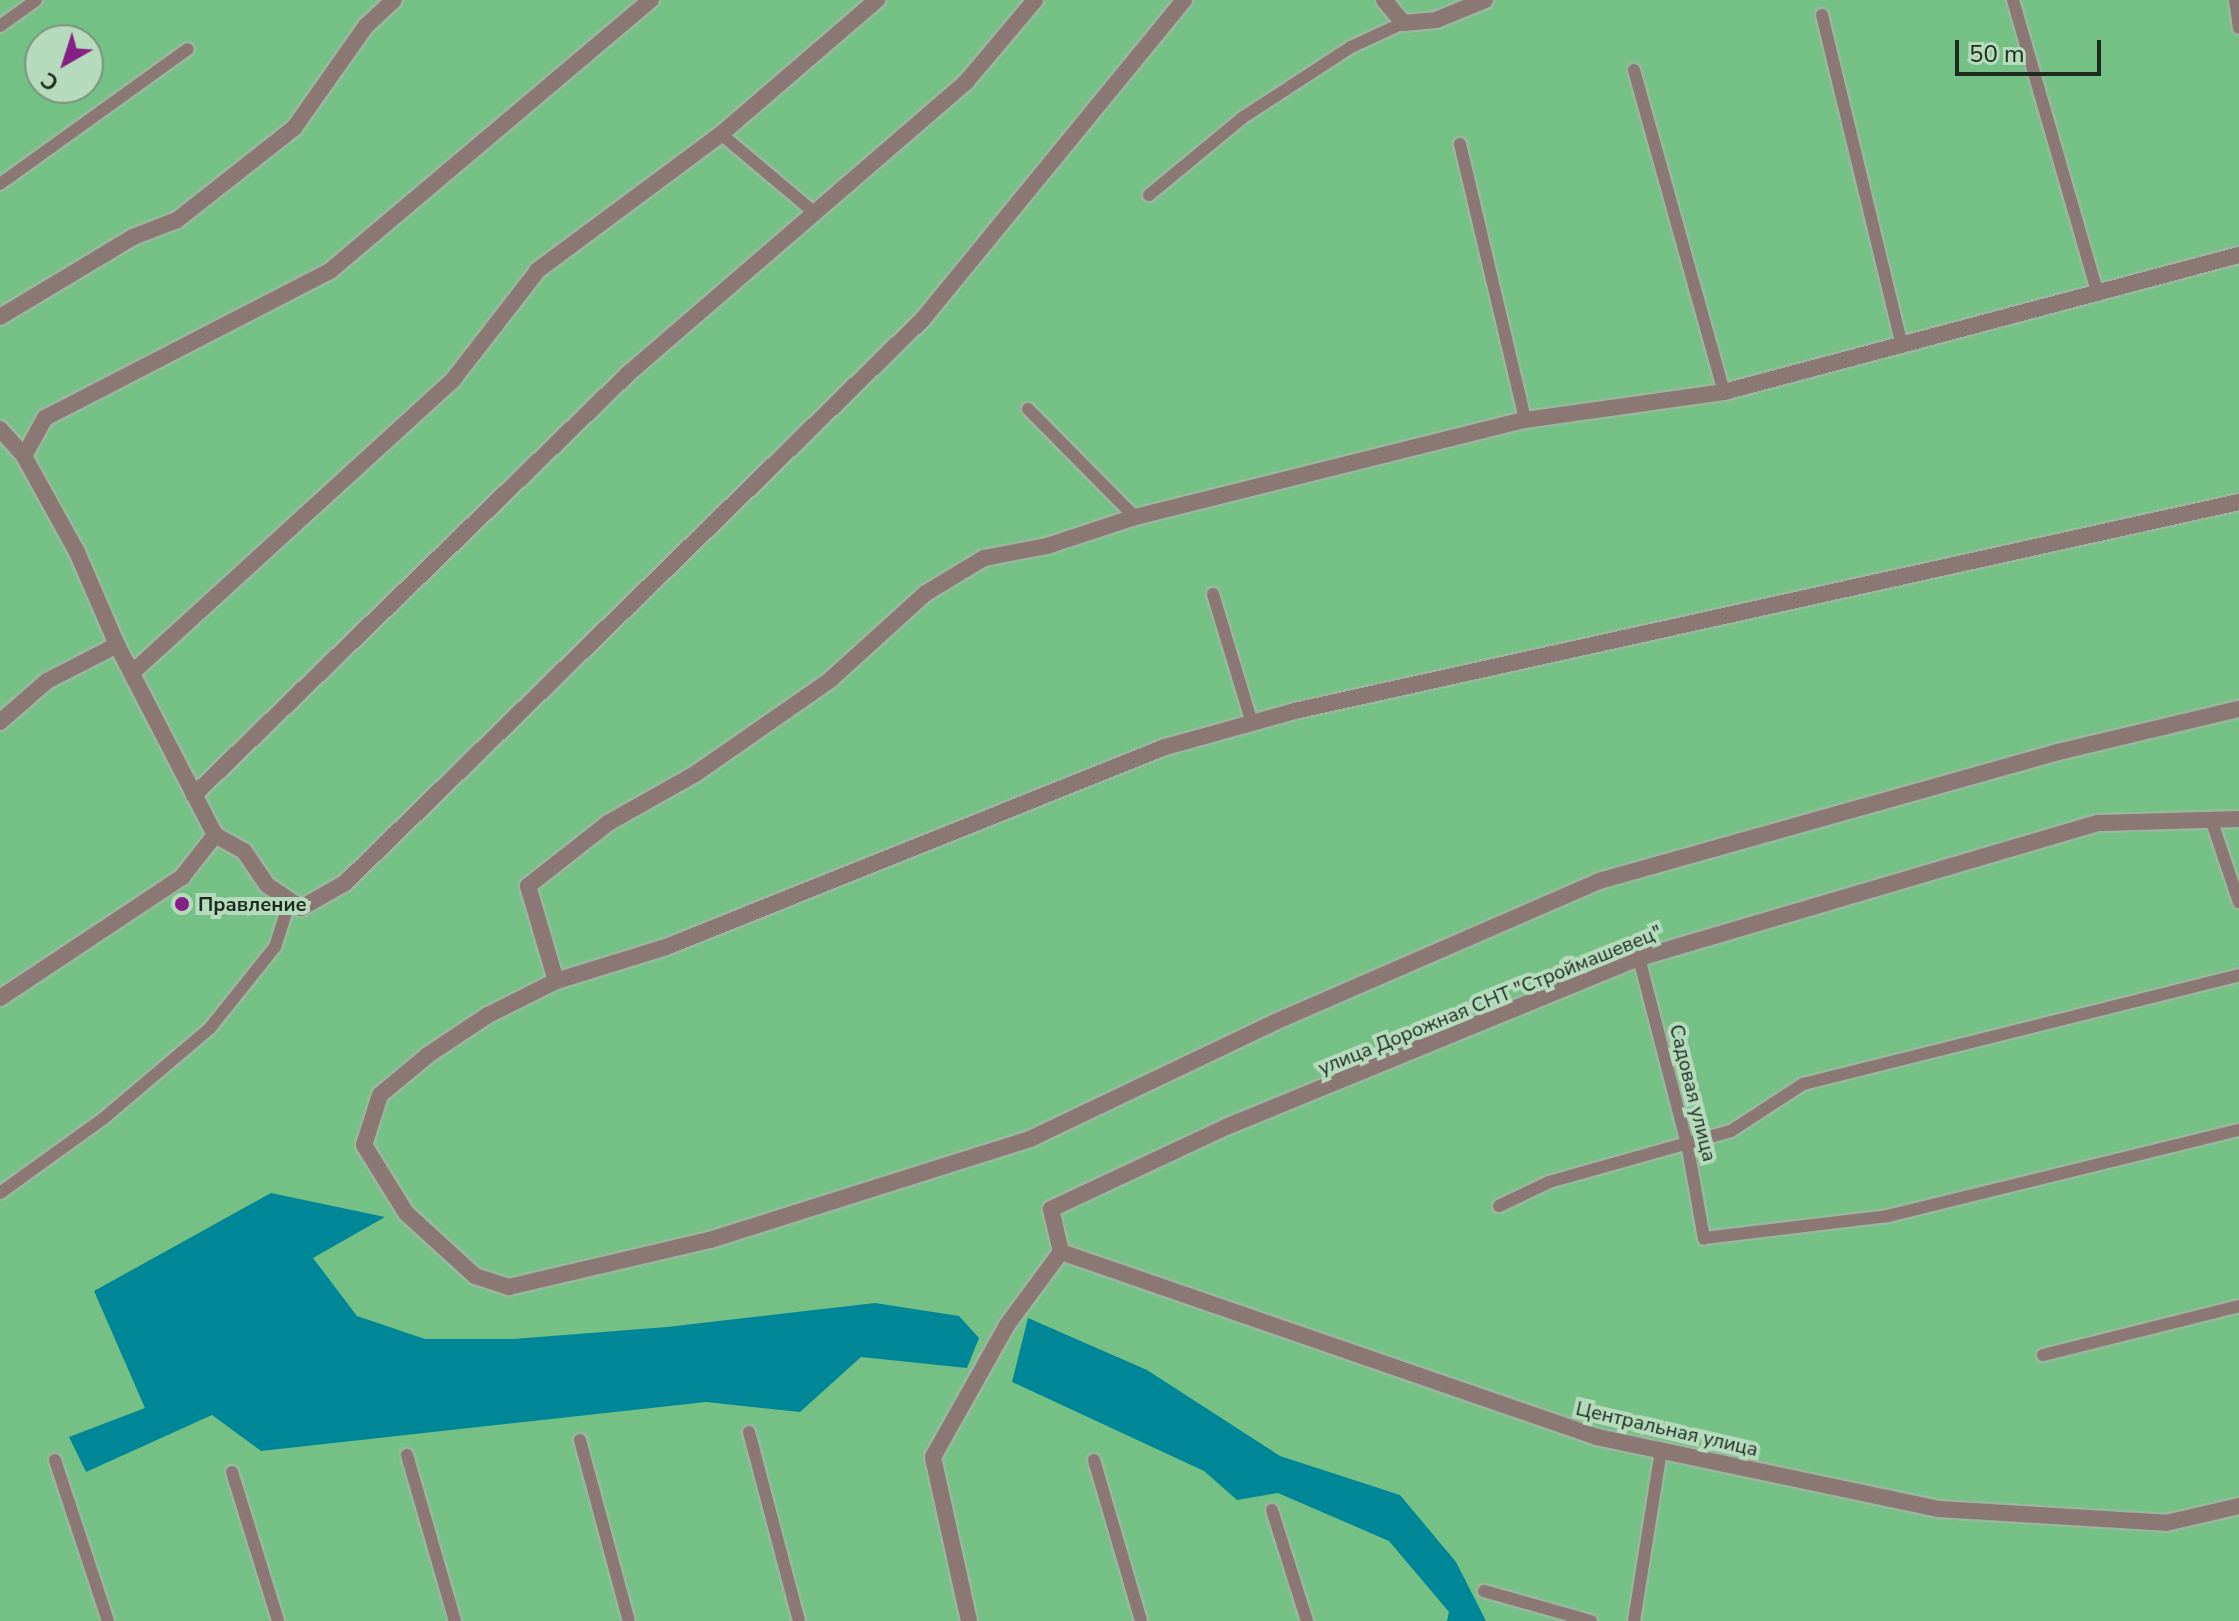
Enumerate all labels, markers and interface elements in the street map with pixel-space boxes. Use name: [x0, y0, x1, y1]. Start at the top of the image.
north arrow: [24, 24, 104, 104]
scale bar: [1959, 24, 2105, 74]
text: 50 m: [1969, 38, 2025, 70]
text: С: [35, 65, 65, 97]
place label: Правление: [198, 892, 307, 916]
marker: Правление: [173, 895, 191, 913]
street label: улица Дорожная СНТ "Строймашевец": [1315, 920, 1665, 1080]
street label: Садовая улица: [1664, 1022, 1722, 1164]
street label: Центральная улица: [1574, 1396, 1760, 1462]

